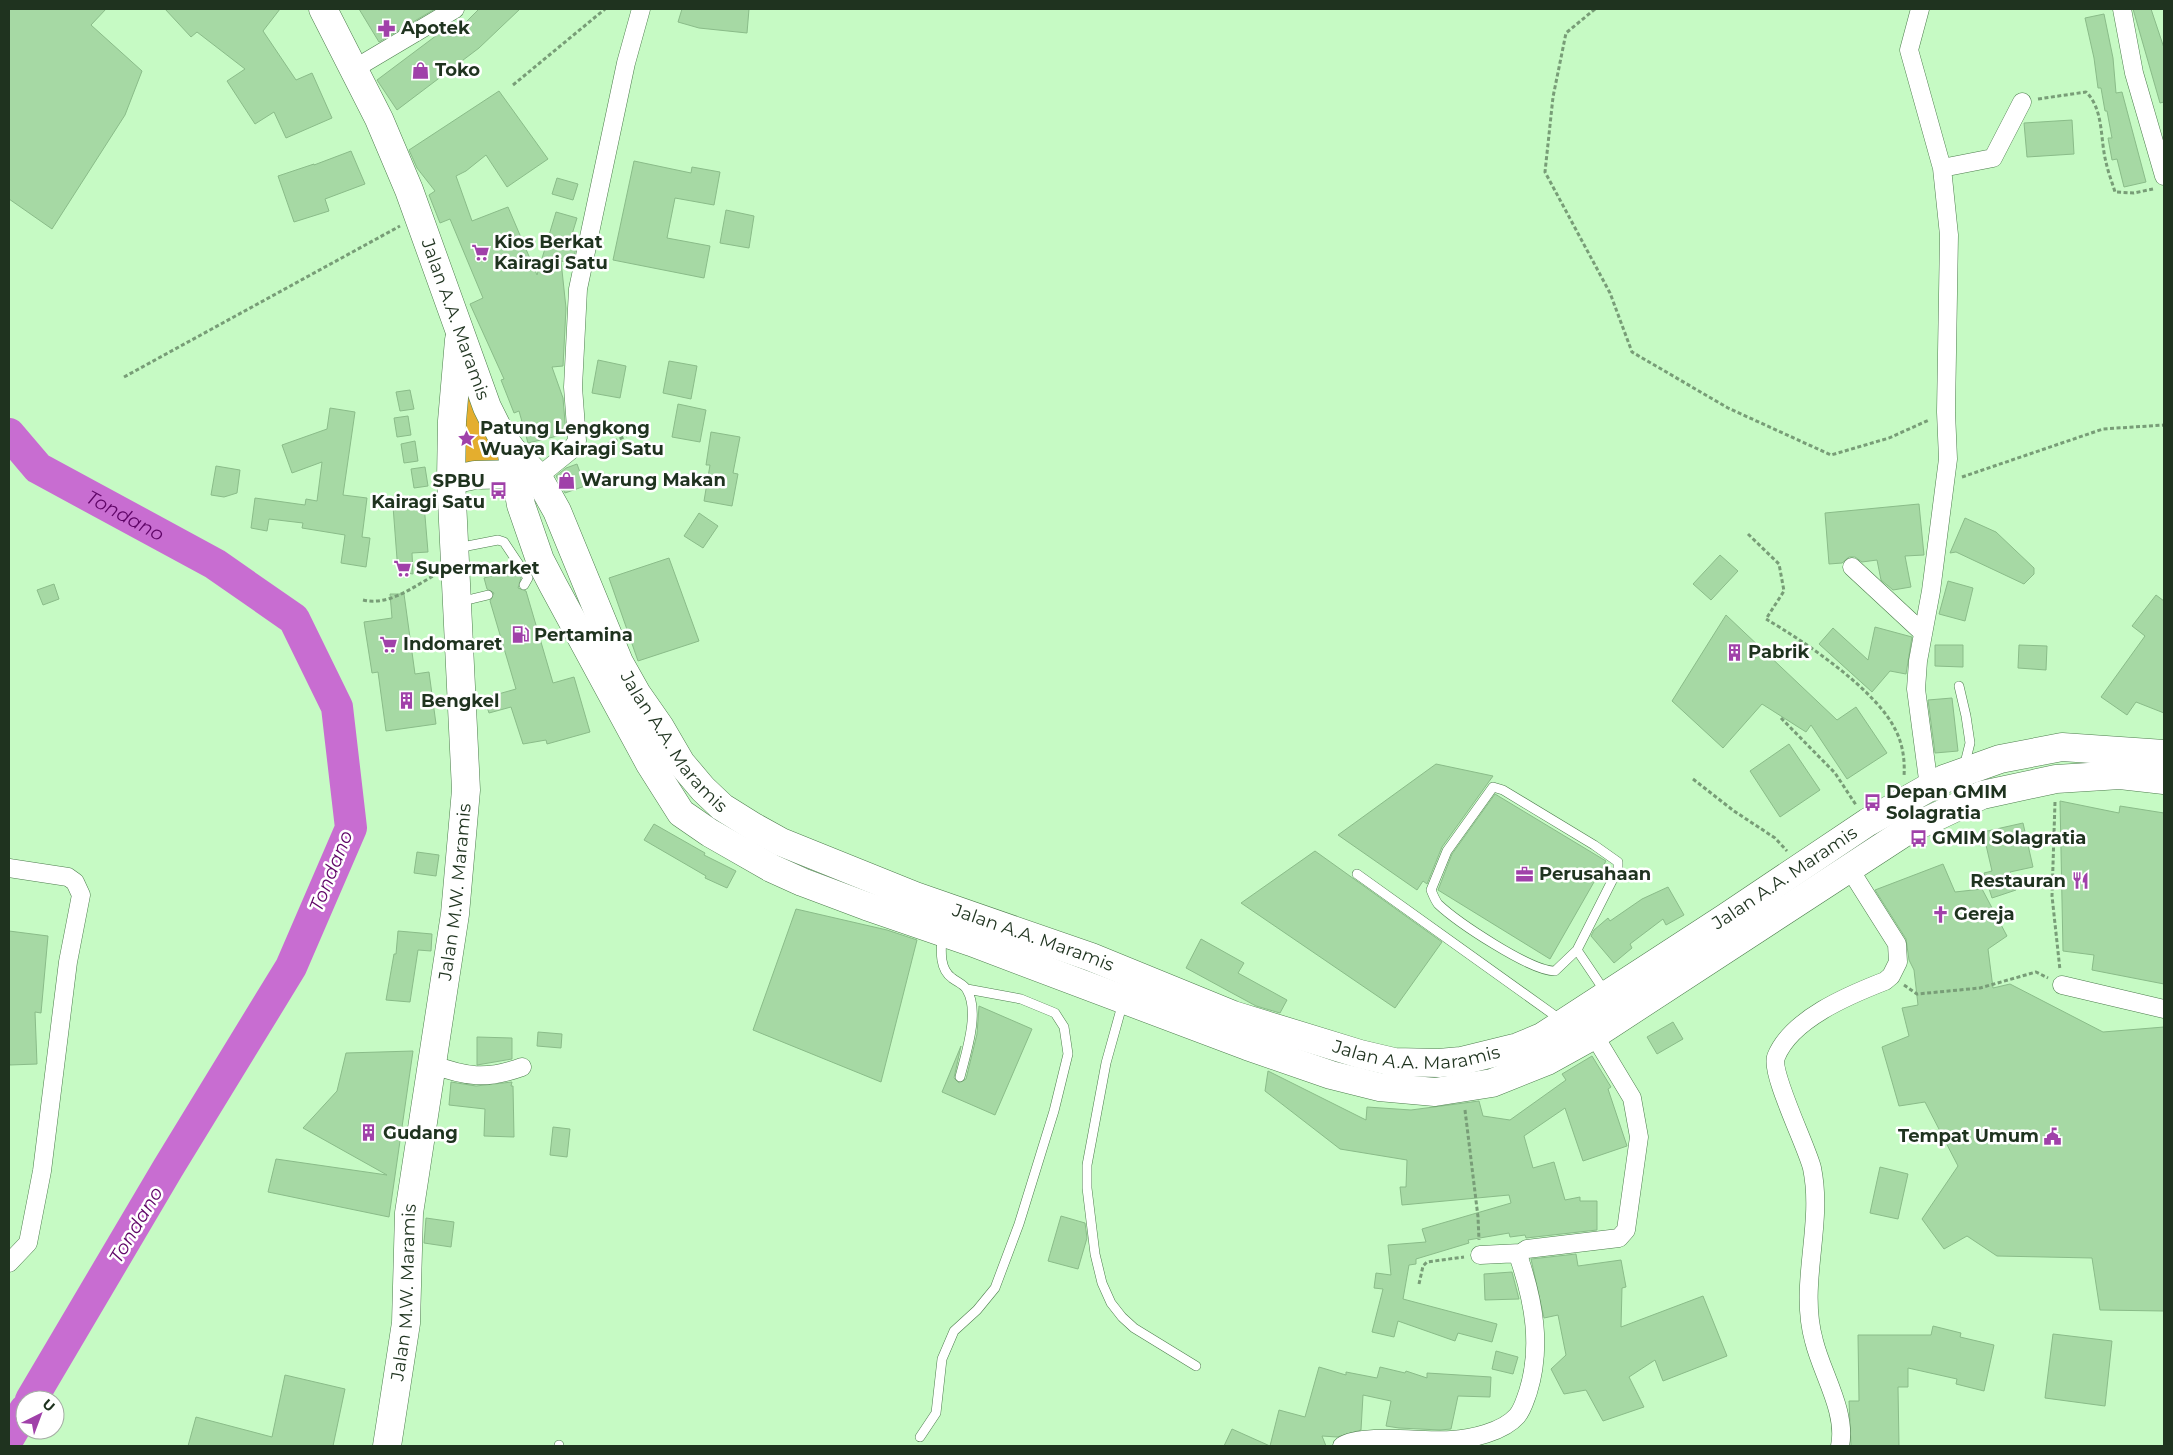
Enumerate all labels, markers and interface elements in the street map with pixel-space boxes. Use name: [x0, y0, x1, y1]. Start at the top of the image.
place label: Apotek: [400, 17, 470, 39]
pharmacy icon: Apotek: [377, 18, 397, 38]
place label: Toko: [435, 59, 480, 81]
shop icon: Toko: [411, 60, 431, 80]
place label: Kios Berkat Kairagi Satu: [494, 231, 608, 274]
street label: Jalan A.A. Maramis: [416, 235, 495, 403]
supermarket icon: Kios Berkat Kairagi Satu: [470, 242, 490, 262]
place label: Patung Lengkong Wuaya Kairagi Satu: [480, 417, 664, 460]
place icon: Patung Lengkong Wuaya Kairagi Satu: [456, 428, 476, 448]
place label: Warung Makan: [581, 469, 726, 491]
place label: SPBU Kairagi Satu: [371, 470, 485, 513]
shop icon: Warung Makan: [557, 470, 577, 490]
bus stop icon: SPBU Kairagi Satu: [489, 481, 509, 501]
water label: Tondano: [82, 485, 168, 546]
place label: Supermarket: [416, 557, 540, 579]
supermarket icon: Supermarket: [392, 558, 412, 578]
place label: Pertamina: [534, 624, 633, 646]
fuel station icon: Pertamina: [510, 625, 530, 645]
place label: Indomaret: [403, 633, 503, 655]
supermarket icon: Indomaret: [379, 634, 399, 654]
place label: Pabrik: [1748, 641, 1810, 663]
building icon: Pabrik: [1724, 642, 1744, 662]
street label: Jalan A.A. Maramis: [615, 667, 732, 817]
place label: Bengkel: [421, 690, 499, 712]
building icon: Bengkel: [397, 691, 417, 711]
place label: Depan GMIM Solagratia: [1886, 781, 2007, 824]
bus stop icon: Depan GMIM Solagratia: [1862, 792, 1882, 812]
street label: Jalan M.W. Maramis: [434, 802, 476, 983]
street label: Jalan A.A. Maramis: [1707, 821, 1861, 935]
water label: Tondano: [304, 827, 358, 915]
place label: GMIM Solagratia: [1932, 827, 2086, 849]
bus stop icon: GMIM Solagratia: [1908, 828, 1928, 848]
place label: Perusahaan: [1539, 863, 1651, 885]
office icon: Perusahaan: [1515, 864, 1535, 884]
place label: Restauran: [1970, 870, 2066, 892]
restaurant icon: Restauran: [2070, 871, 2090, 891]
street label: Jalan A.A. Maramis: [949, 899, 1118, 976]
place label: Gereja: [1954, 903, 2015, 925]
church icon: Gereja: [1930, 904, 1950, 924]
street label: Jalan A.A. Maramis: [1329, 1035, 1502, 1074]
place label: Gudang: [383, 1122, 458, 1144]
building icon: Gudang: [359, 1123, 379, 1143]
place label: Tempat Umum: [1898, 1125, 2039, 1147]
public building icon: Tempat Umum: [2043, 1126, 2063, 1146]
water label: Tondano: [104, 1183, 168, 1267]
street label: Jalan M.W. Maramis: [386, 1202, 421, 1383]
north arrow: [15, 1390, 65, 1440]
text: U: [39, 1395, 59, 1416]

